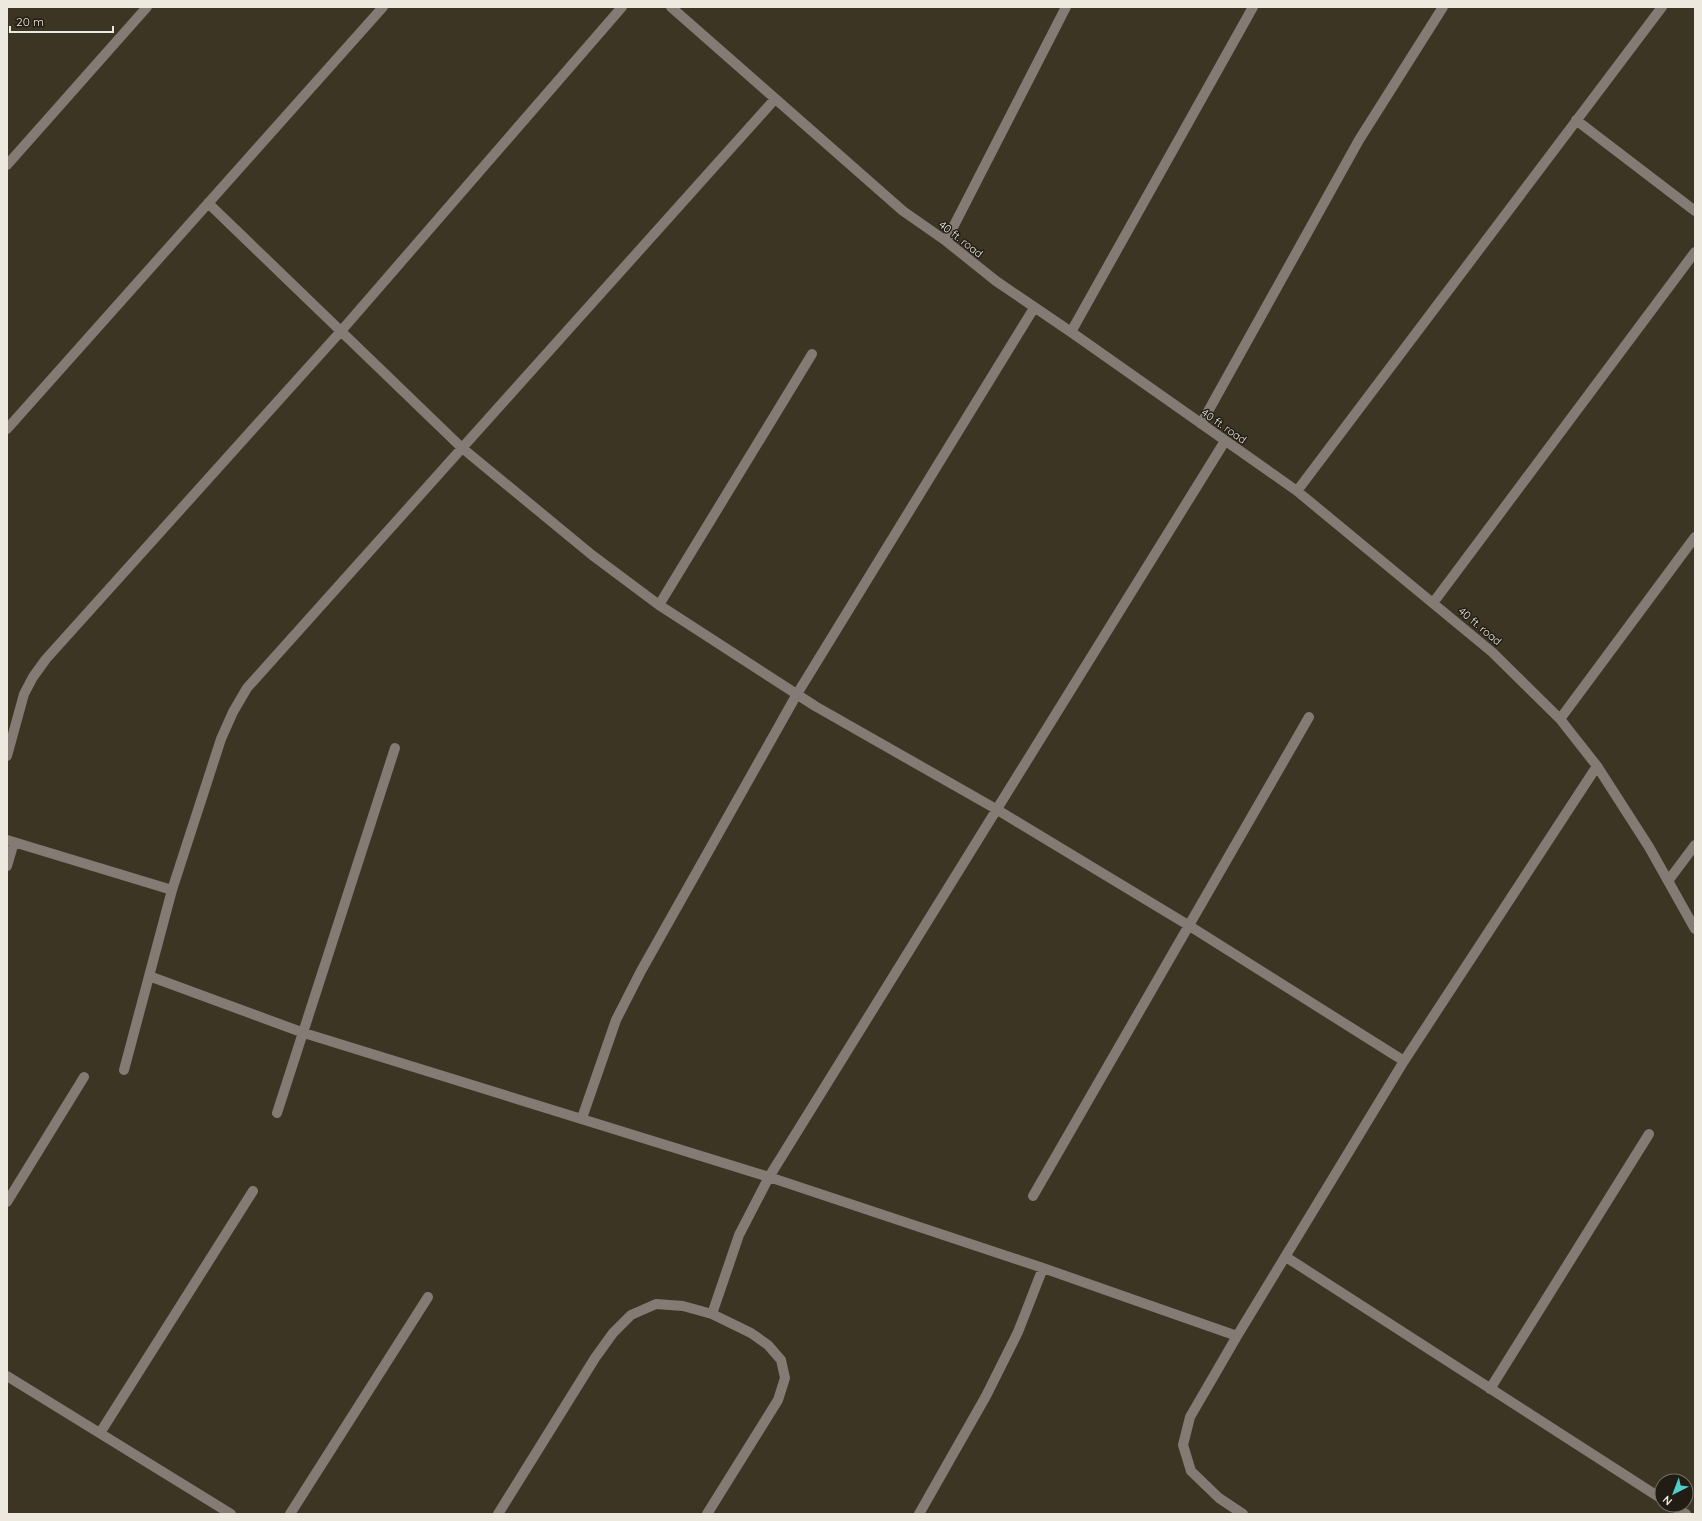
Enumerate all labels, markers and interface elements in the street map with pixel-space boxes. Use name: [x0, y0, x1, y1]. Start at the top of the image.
scale bar: [10, 8, 113, 34]
text: 20 m: [16, 14, 44, 29]
street label: 40 ft. road: [936, 217, 986, 261]
street label: 40 ft. road: [1199, 405, 1249, 447]
street label: 40 ft. road: [1456, 604, 1504, 648]
north arrow: [1654, 1473, 1694, 1513]
text: N: [1660, 1493, 1675, 1508]

